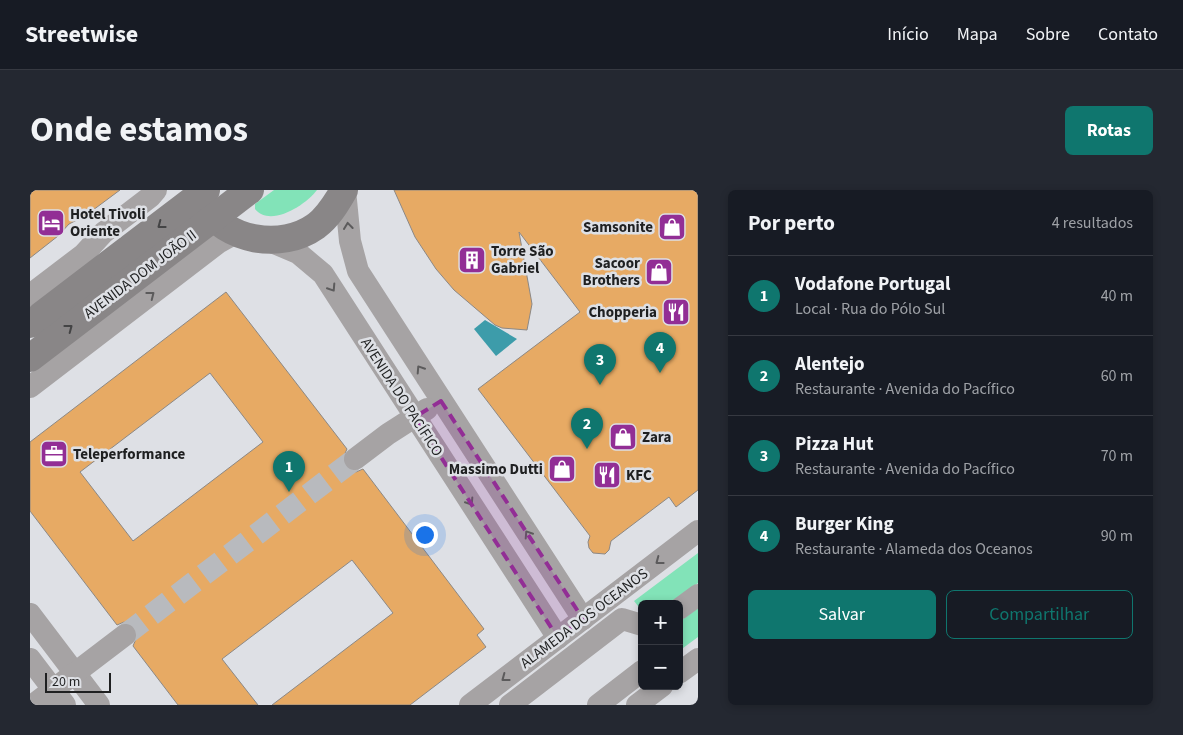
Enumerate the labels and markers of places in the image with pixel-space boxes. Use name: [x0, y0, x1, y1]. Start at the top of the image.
place label: Hotel Tivoli Oriente: [70, 204, 146, 242]
hotel icon: Hotel Tivoli Oriente: [36, 208, 66, 238]
shop icon: Samsonite: [657, 212, 687, 242]
place label: Samsonite: [583, 217, 653, 238]
place label: Torre São Gabriel: [491, 241, 554, 279]
building icon: Torre São Gabriel: [457, 245, 487, 275]
place label: Sacoor Brothers: [583, 253, 640, 291]
shop icon: Sacoor Brothers: [644, 257, 674, 287]
restaurant icon: Chopperia: [661, 297, 691, 327]
place label: Chopperia: [588, 302, 657, 323]
pin: 4: [644, 332, 676, 373]
pin: 3: [584, 344, 616, 385]
pin: 2: [571, 408, 603, 449]
shop icon: Zara: [608, 422, 638, 452]
place label: Zara: [642, 427, 671, 448]
office icon: Teleperformance: [39, 439, 69, 469]
place label: Teleperformance: [73, 444, 186, 465]
pin: 1: [273, 451, 305, 492]
shop icon: Massimo Dutti: [547, 454, 577, 484]
place label: Massimo Dutti: [449, 459, 543, 480]
restaurant icon: KFC: [592, 460, 622, 490]
place label: KFC: [626, 465, 652, 486]

